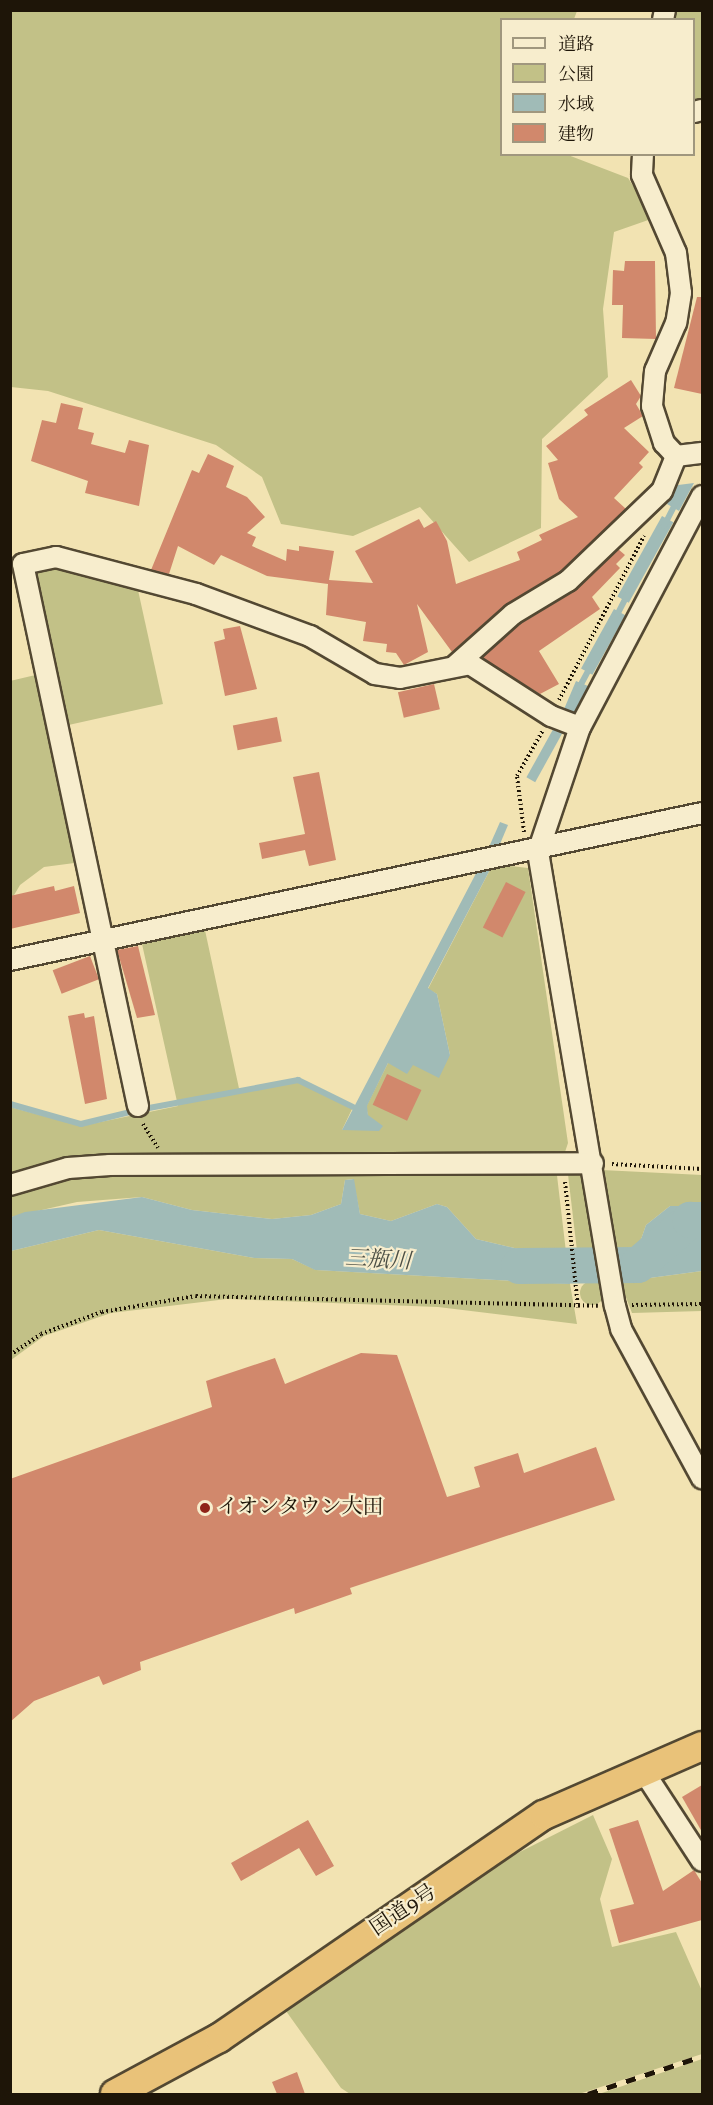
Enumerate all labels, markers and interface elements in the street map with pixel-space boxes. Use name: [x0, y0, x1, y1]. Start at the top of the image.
legend: [500, 18, 695, 156]
text: 道路: [558, 33, 594, 58]
text: 公園: [558, 63, 594, 88]
text: 水域: [558, 93, 594, 118]
text: 建物: [558, 123, 594, 148]
water label: 三瓶川: [344, 1246, 412, 1276]
place label: イオンタウン大田: [217, 1495, 385, 1521]
marker: イオンタウン大田: [198, 1501, 212, 1515]
street label: 国道9号: [366, 1880, 442, 1942]

